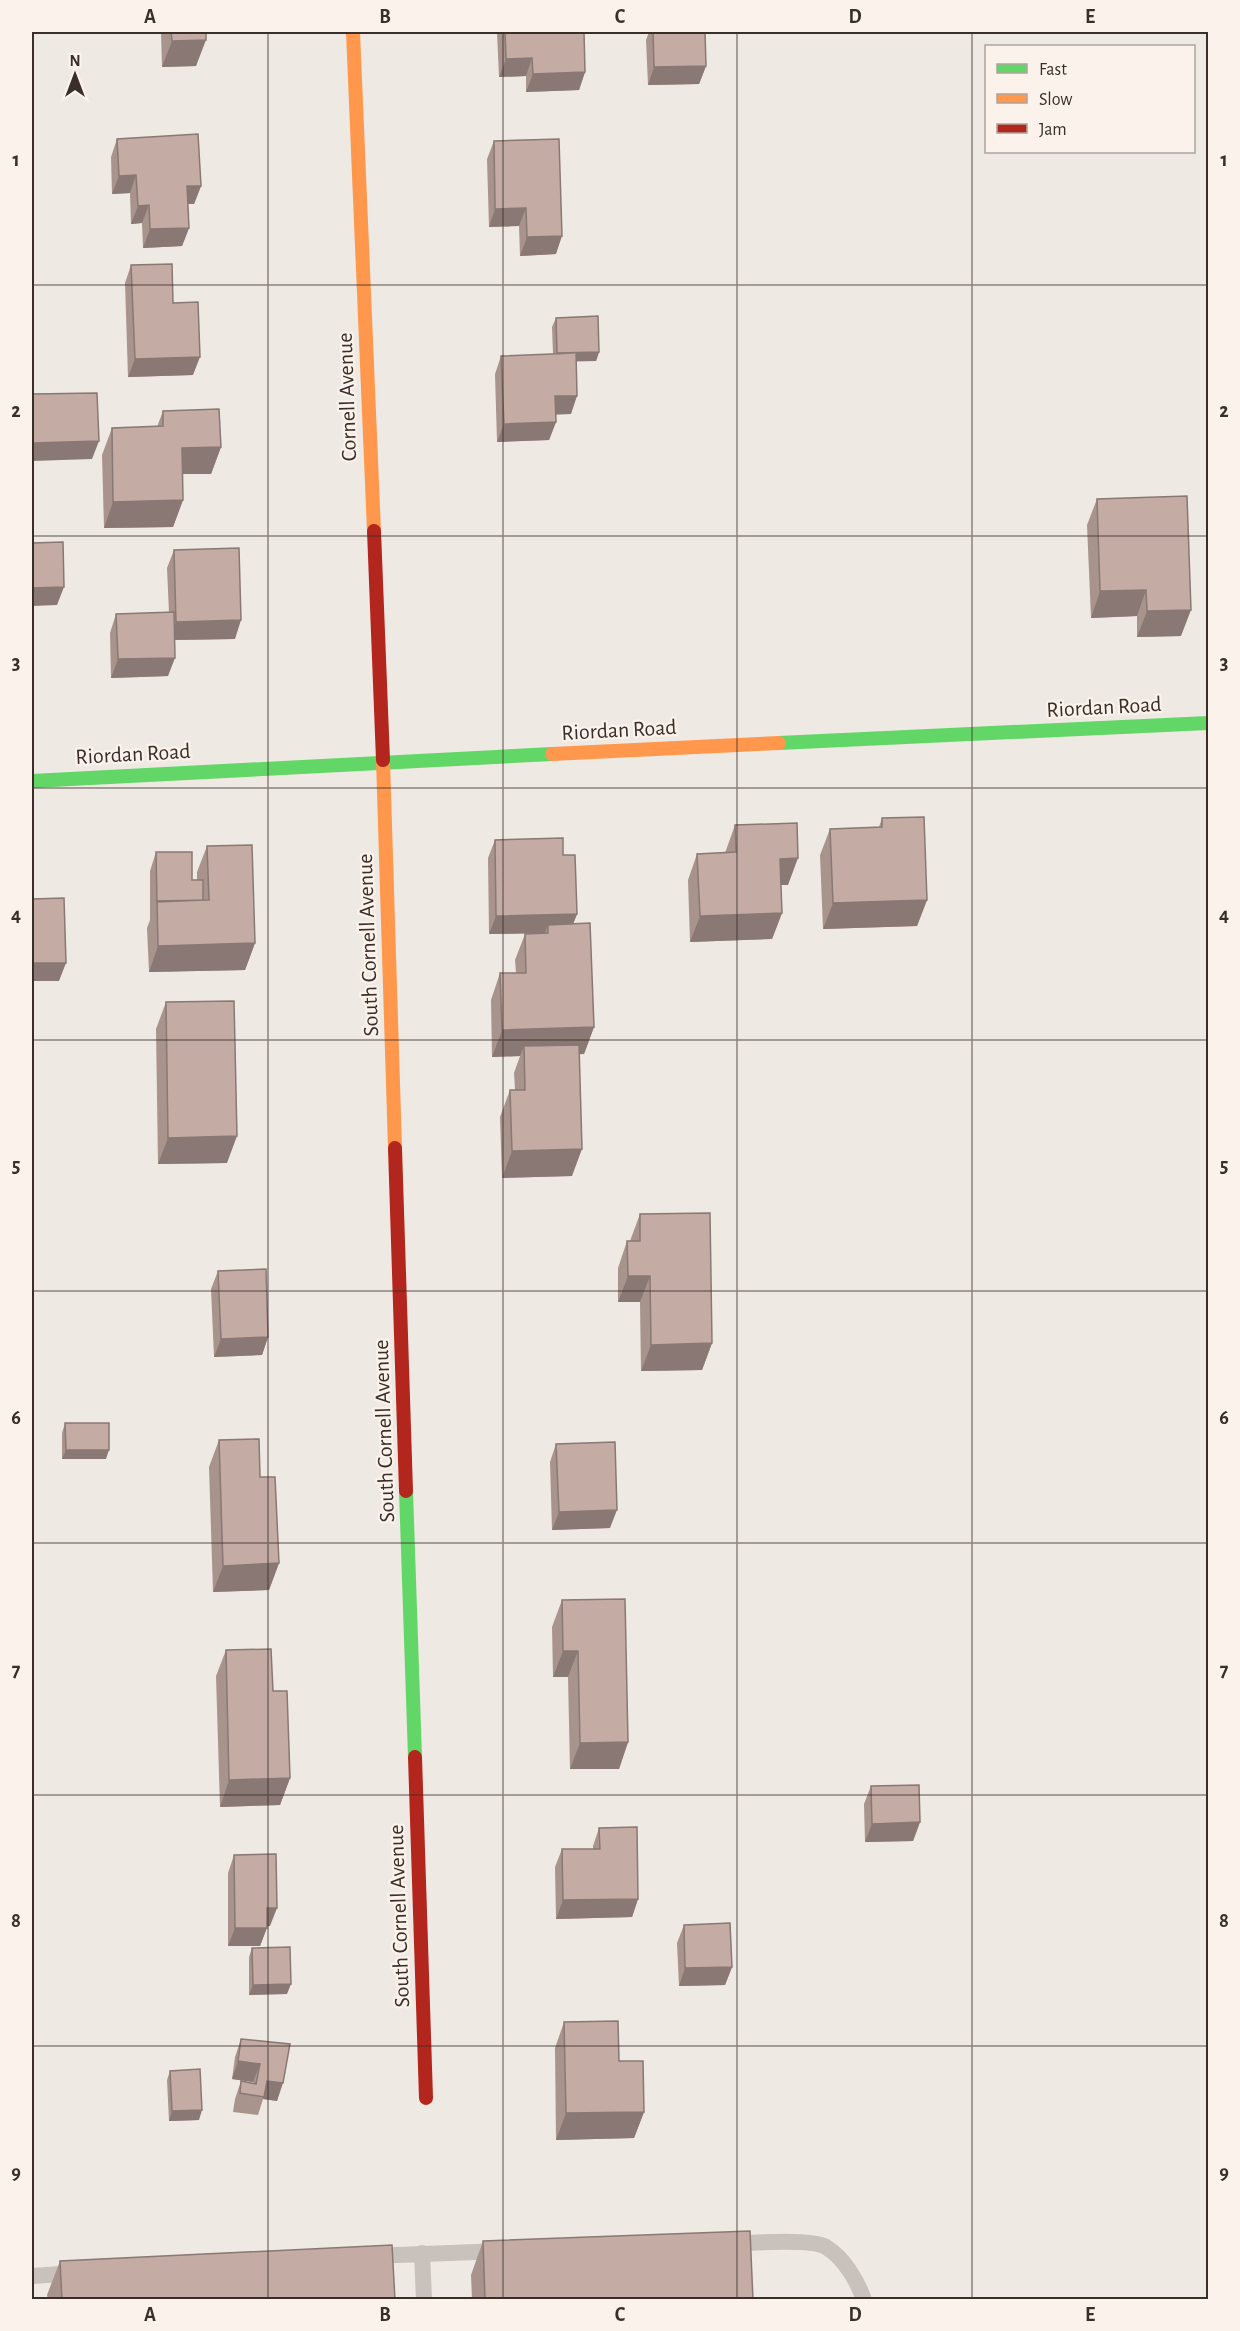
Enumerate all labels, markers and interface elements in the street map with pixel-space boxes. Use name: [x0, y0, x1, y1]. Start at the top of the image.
text: A: [144, 7, 156, 27]
text: B: [379, 7, 391, 27]
text: C: [615, 7, 626, 27]
text: D: [848, 7, 862, 27]
text: E: [1085, 7, 1095, 27]
north arrow: [45, 45, 105, 105]
legend: [985, 45, 1195, 153]
text: N: [69, 53, 81, 69]
text: Fast: [1039, 61, 1067, 79]
text: Slow: [1039, 91, 1072, 109]
text: Jam: [1039, 121, 1067, 139]
text: 1: [12, 150, 20, 170]
text: 1: [1220, 150, 1228, 170]
street label: Cornell Avenue: [334, 332, 360, 462]
text: 2: [11, 401, 21, 421]
text: 2: [1219, 401, 1229, 421]
text: 3: [12, 653, 20, 673]
text: 3: [1220, 653, 1228, 673]
street label: Riordan Road: [1046, 693, 1162, 721]
street label: Riordan Road: [561, 716, 677, 744]
street label: Riordan Road: [75, 740, 191, 768]
street label: South Cornell Avenue: [354, 853, 382, 1037]
text: 4: [11, 905, 21, 925]
text: 4: [1219, 905, 1229, 925]
text: 5: [12, 1156, 20, 1176]
text: 5: [1220, 1156, 1228, 1176]
street label: South Cornell Avenue: [370, 1339, 398, 1523]
text: 6: [11, 1408, 21, 1428]
text: 6: [1219, 1408, 1229, 1428]
text: 7: [12, 1660, 21, 1680]
text: 7: [1220, 1660, 1229, 1680]
street label: South Cornell Avenue: [385, 1824, 413, 2008]
text: 8: [11, 1911, 21, 1931]
text: 8: [1219, 1911, 1229, 1931]
text: 9: [11, 2163, 21, 2183]
text: 9: [1219, 2163, 1229, 2183]
text: A: [144, 2305, 156, 2325]
text: B: [379, 2305, 391, 2325]
text: C: [615, 2305, 626, 2325]
text: D: [848, 2305, 862, 2325]
text: E: [1085, 2305, 1095, 2325]

